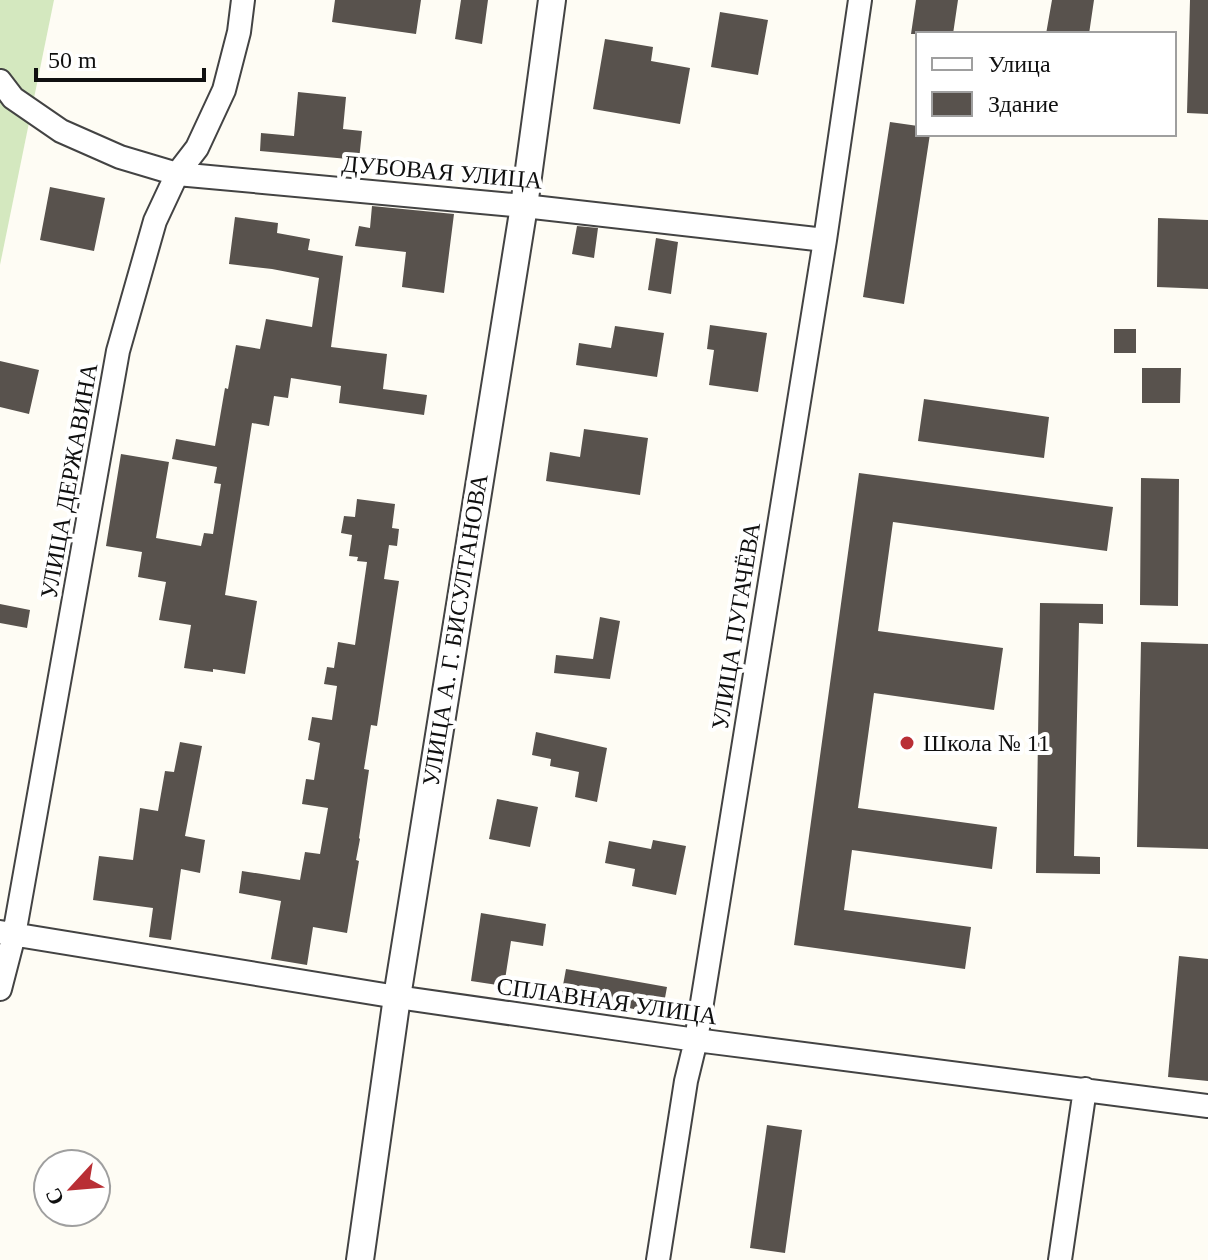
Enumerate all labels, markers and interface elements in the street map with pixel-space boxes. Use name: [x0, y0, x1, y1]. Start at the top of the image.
scale bar: [36, 32, 204, 82]
legend: [916, 32, 1176, 136]
text: 50 m: [48, 47, 97, 73]
text: Улица: [988, 51, 1051, 77]
text: Здание: [988, 91, 1059, 117]
street label: ДУБОВАЯ УЛИЦА: [341, 150, 544, 194]
street label: УЛИЦА ДЕРЖАВИНА: [35, 360, 103, 601]
street label: УЛИЦА А. Г. БИСУЛТАНОВА: [417, 471, 493, 788]
street label: УЛИЦА ПУГАЧЁВА: [707, 520, 765, 732]
place label: Школа № 11: [923, 730, 1050, 756]
marker: Школа № 11: [898, 734, 916, 752]
street label: СПЛАВНАЯ УЛИЦА: [495, 973, 719, 1029]
north arrow: [32, 1148, 112, 1228]
text: С: [40, 1184, 69, 1209]

